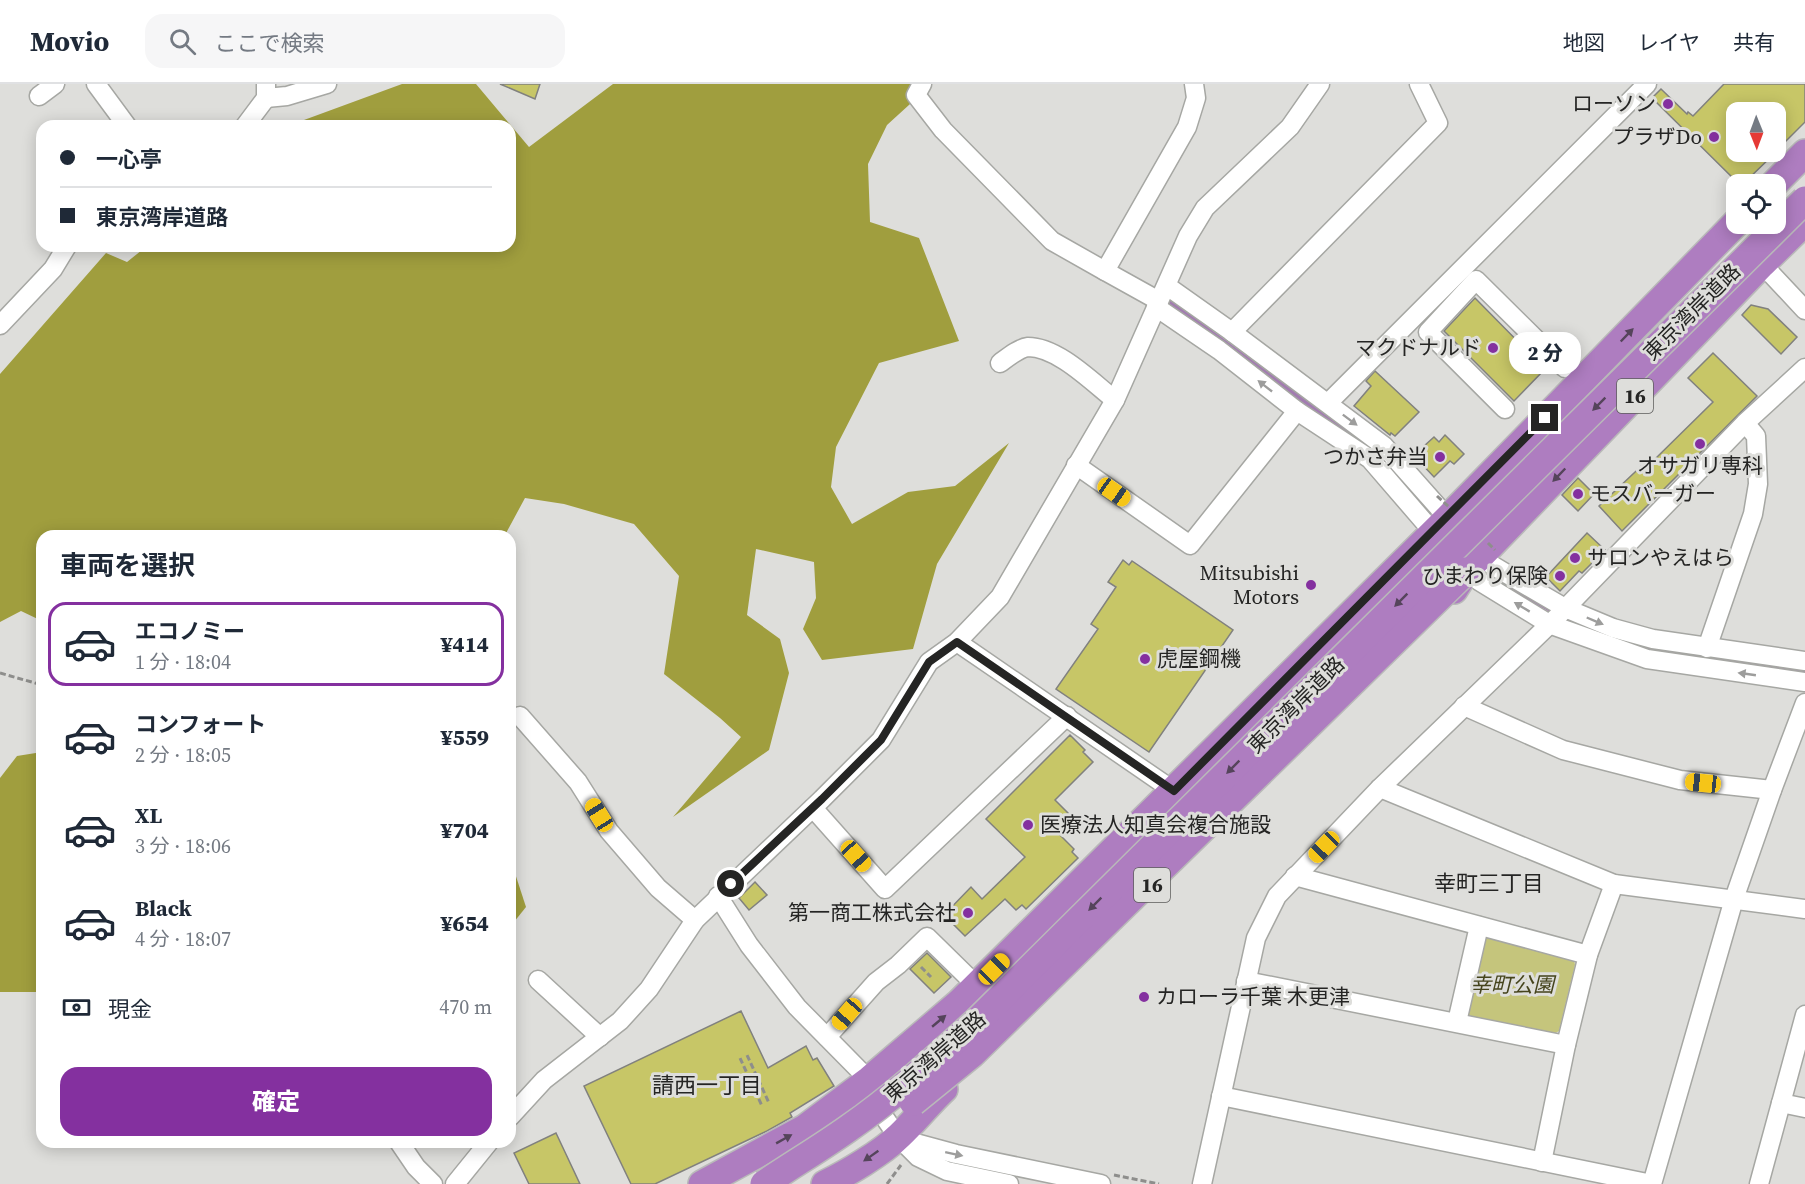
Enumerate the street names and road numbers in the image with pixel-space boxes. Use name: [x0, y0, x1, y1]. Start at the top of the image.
street label: 東京湾岸道路: [1637, 257, 1746, 366]
road number: 16: [1617, 379, 1653, 413]
street label: 東京湾岸道路: [1241, 650, 1350, 759]
road number: 16: [1134, 868, 1170, 902]
street label: 東京湾岸道路: [878, 1004, 992, 1109]

